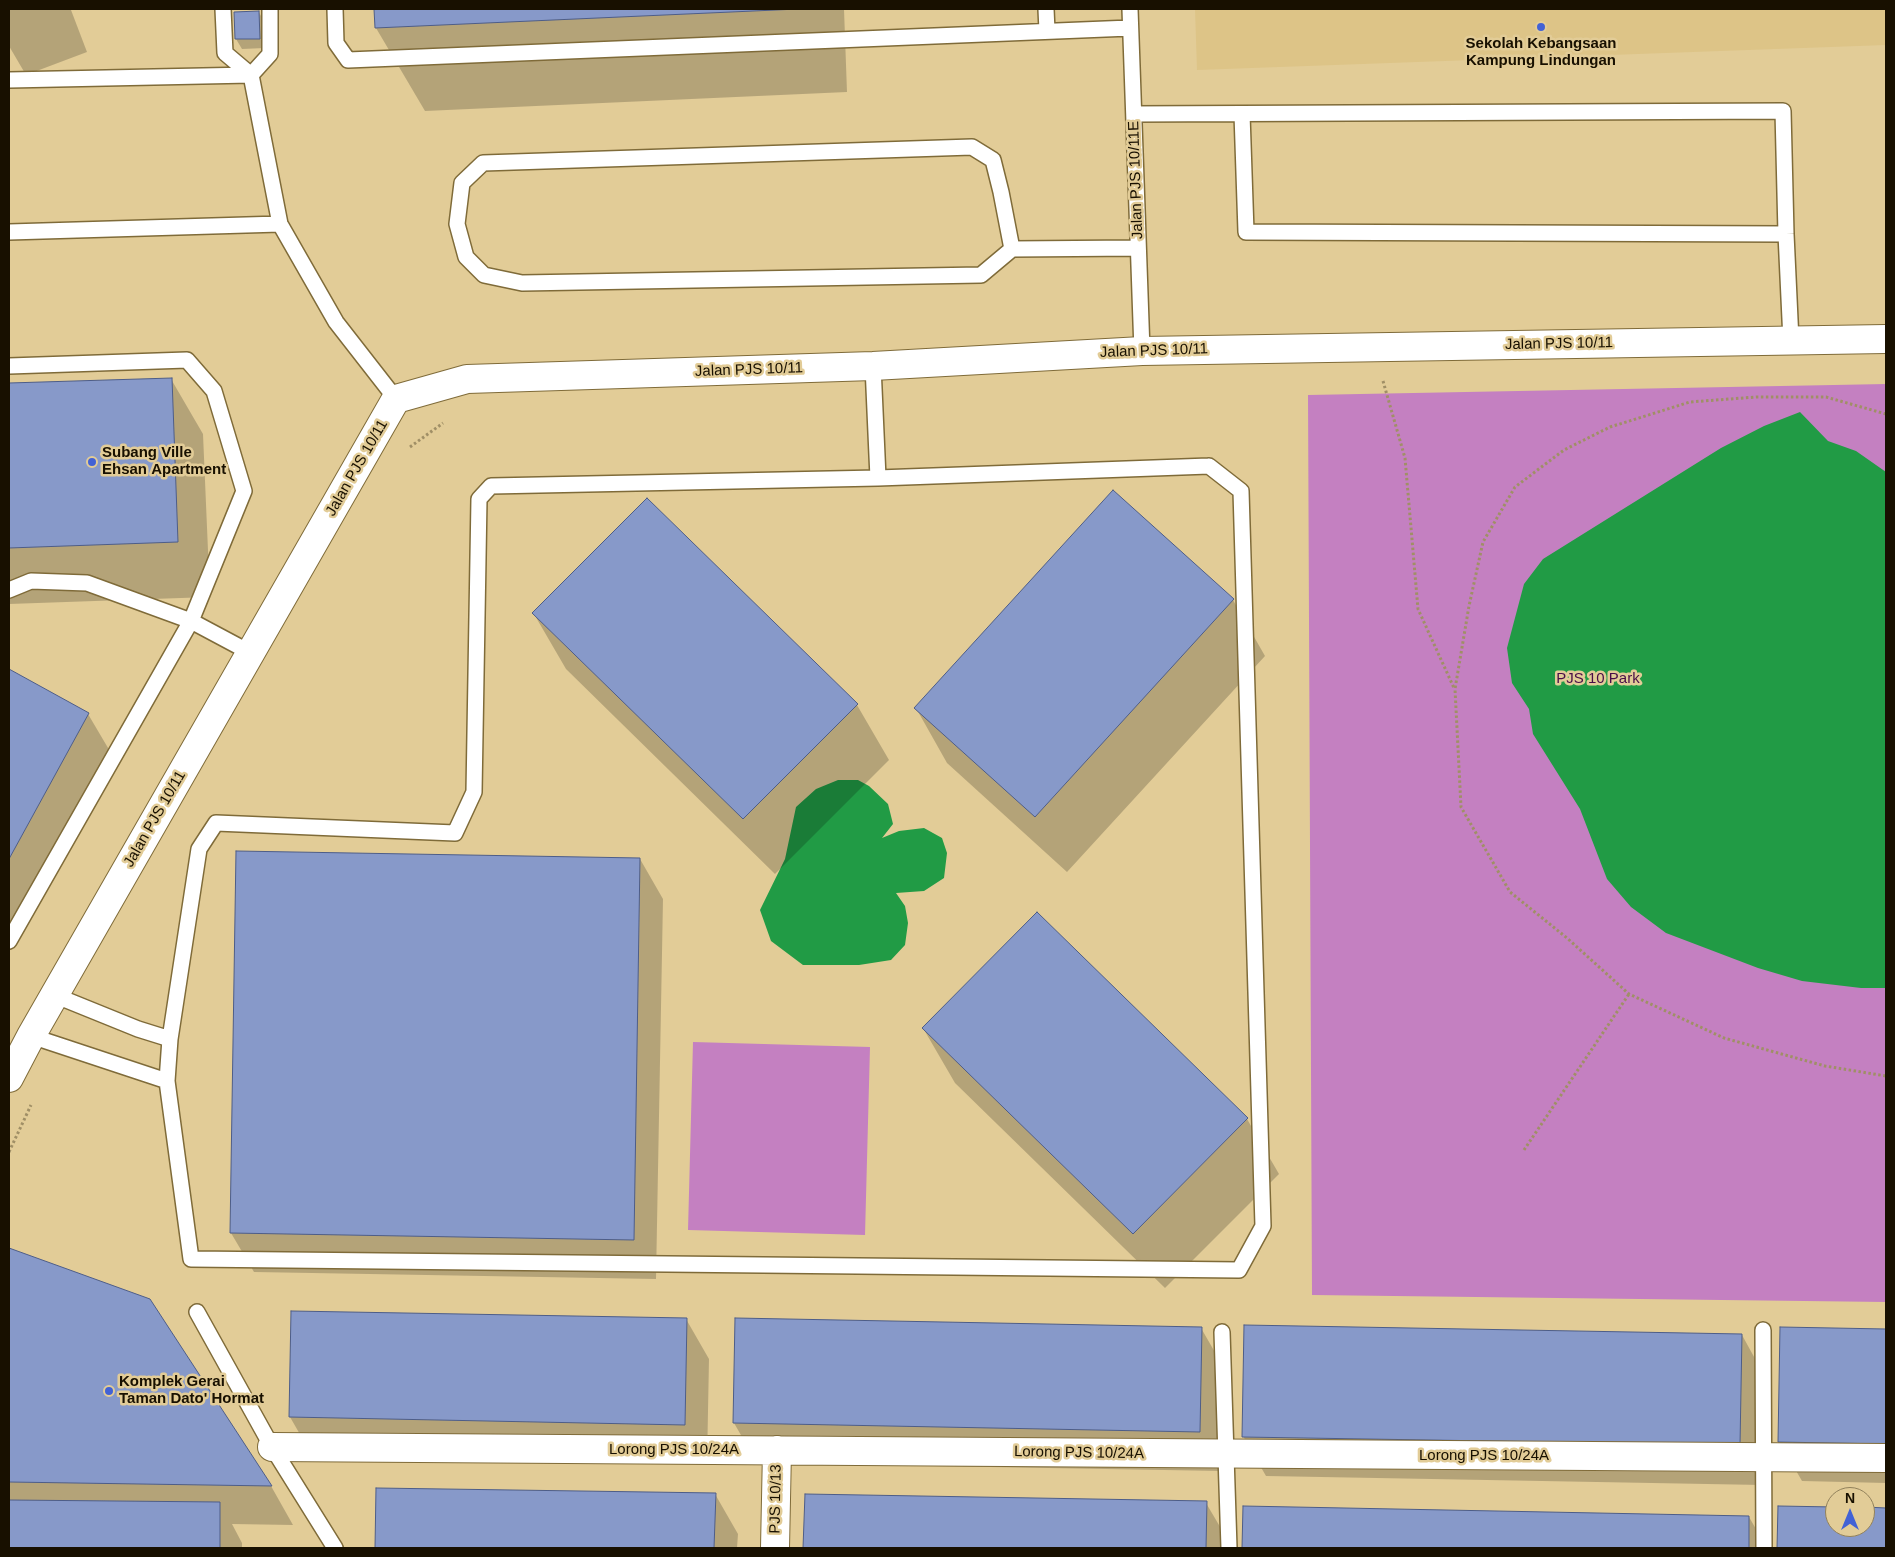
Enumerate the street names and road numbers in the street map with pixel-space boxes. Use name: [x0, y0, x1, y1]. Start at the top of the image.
street label: Jalan PJS 10/11E: [1125, 121, 1147, 239]
street label: Jalan PJS 10/11: [1505, 334, 1613, 354]
street label: Jalan PJS 10/11: [1100, 340, 1208, 362]
street label: Jalan PJS 10/11: [695, 359, 803, 381]
street label: Jalan PJS 10/11: [322, 417, 392, 519]
street label: Jalan PJS 10/11: [120, 768, 190, 870]
street label: Lorong PJS 10/24A: [609, 1441, 739, 1459]
street label: Lorong PJS 10/24A: [1014, 1443, 1144, 1463]
street label: Lorong PJS 10/24A: [1419, 1447, 1549, 1465]
street label: PJS 10/13: [766, 1464, 786, 1534]

